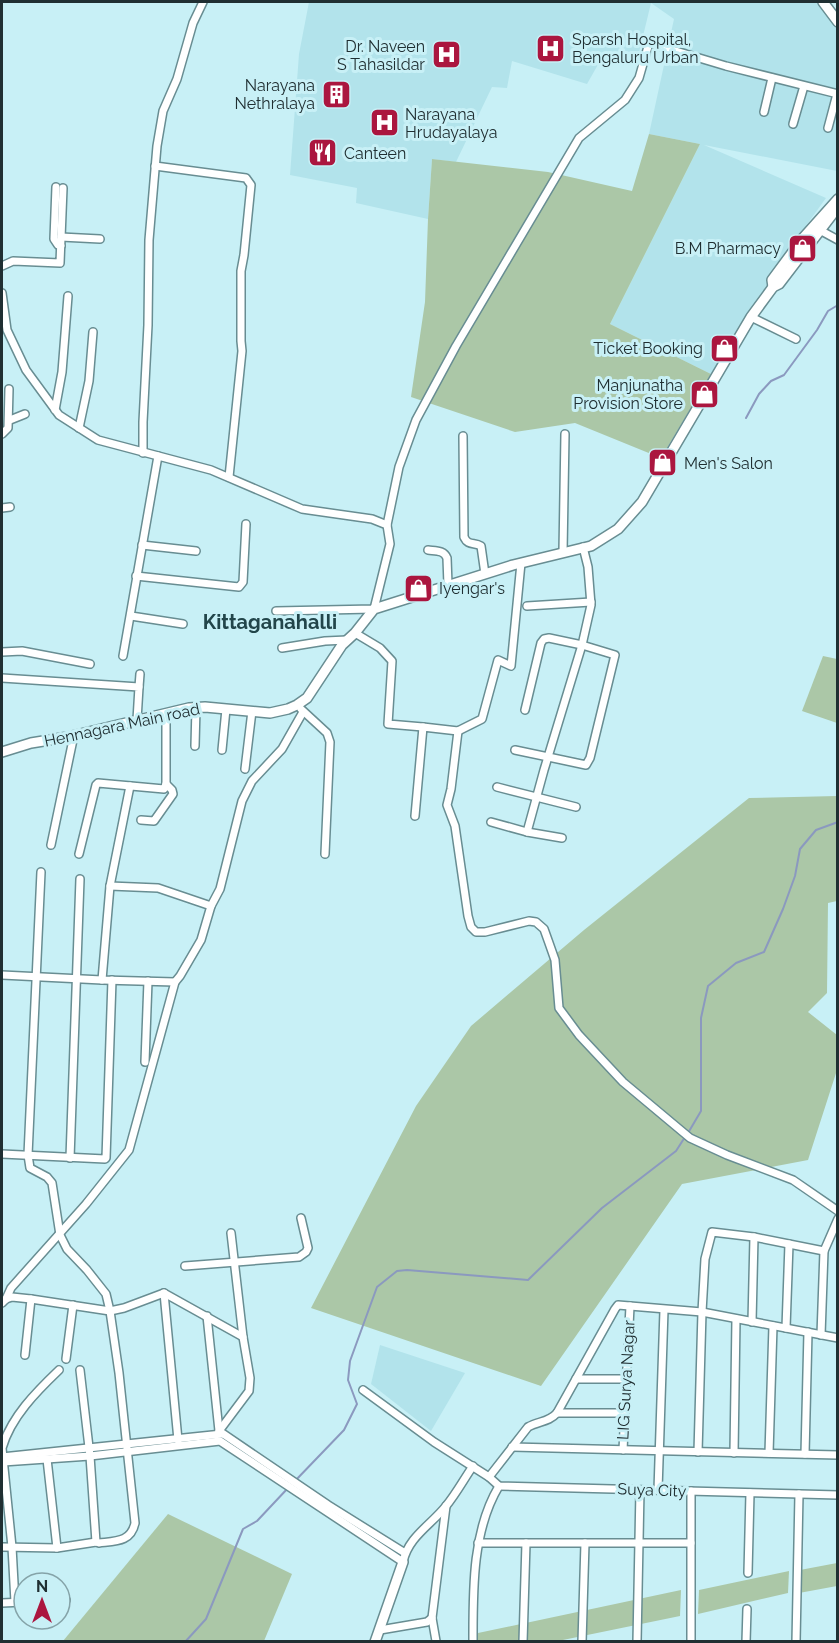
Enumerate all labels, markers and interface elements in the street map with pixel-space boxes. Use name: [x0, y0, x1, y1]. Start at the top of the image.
place label: Sparsh Hospital, Bengaluru Urban: [572, 30, 699, 67]
hospital icon: Sparsh Hospital, Bengaluru Urban: [535, 32, 567, 64]
place label: Dr. Naveen S Tahasildar: [337, 37, 425, 74]
hospital icon: Dr. Naveen S Tahasildar: [430, 39, 462, 71]
place label: Narayana Nethralaya: [234, 76, 315, 113]
building icon: Narayana Nethralaya: [320, 78, 352, 110]
place label: Narayana Hrudayalaya: [405, 105, 498, 142]
hospital icon: Narayana Hrudayalaya: [368, 107, 400, 139]
restaurant icon: Canteen: [307, 137, 339, 169]
place label: Canteen: [344, 144, 406, 163]
shop icon: B.M Pharmacy: [786, 232, 818, 264]
place label: B.M Pharmacy: [675, 239, 781, 258]
shop icon: Ticket Booking: [708, 332, 740, 364]
place label: Ticket Booking: [593, 339, 703, 358]
place label: Manjunatha Provision Store: [573, 376, 683, 413]
shop icon: Manjunatha Provision Store: [688, 378, 720, 410]
shop icon: Men's Salon: [647, 447, 679, 479]
place label: Men's Salon: [684, 454, 773, 473]
shop icon: Iyengar's: [402, 572, 434, 604]
place label: Iyengar's: [439, 579, 505, 598]
district label: Kittaganahalli: [203, 610, 337, 634]
street label: Hennagara Main road: [42, 699, 202, 751]
street label: LIG Surya Nagar: [613, 1319, 639, 1440]
street label: Suya City: [617, 1479, 687, 1501]
north arrow: [12, 1571, 72, 1631]
text: N: [36, 1577, 48, 1596]

